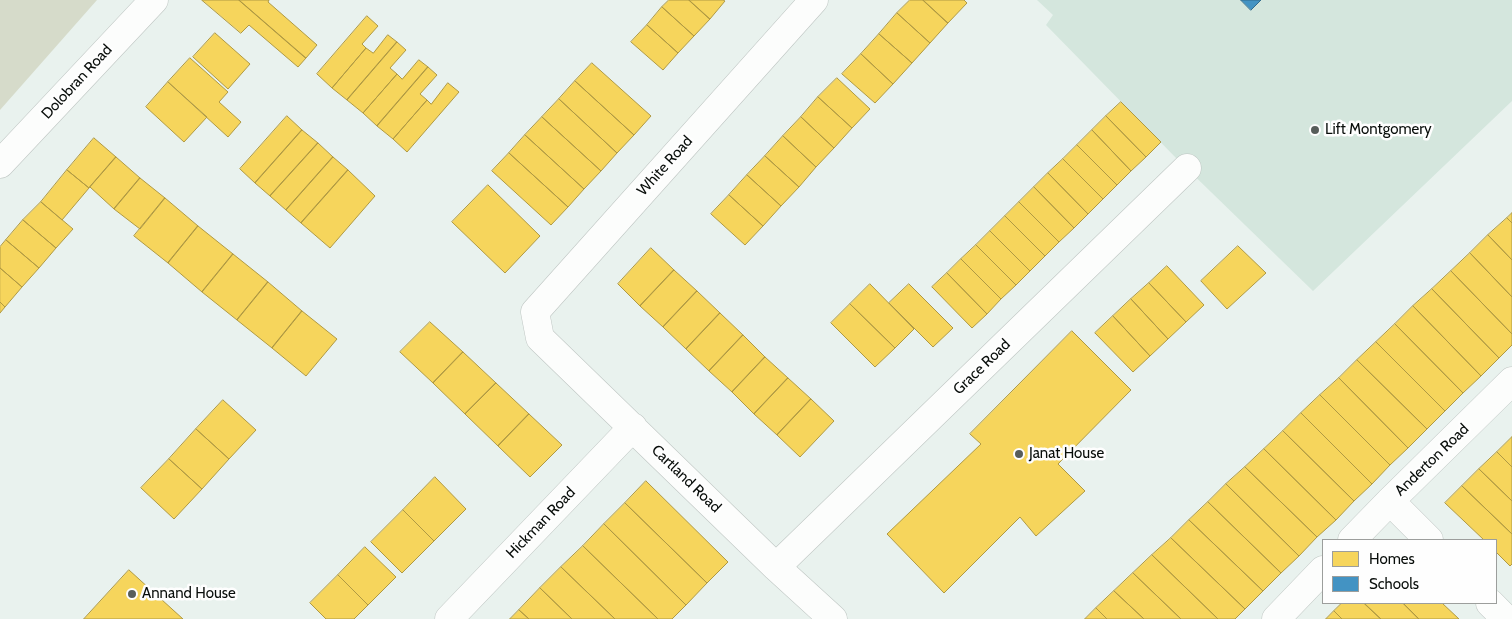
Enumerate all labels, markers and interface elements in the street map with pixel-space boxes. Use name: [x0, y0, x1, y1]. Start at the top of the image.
street label: Dolobran Road: [38, 41, 116, 123]
place label: Lift Montgomery: [1325, 121, 1432, 139]
marker: Lift Montgomery: [1309, 124, 1321, 136]
street label: White Road: [634, 132, 696, 200]
street label: Grace Road: [950, 335, 1014, 399]
street label: Anderton Road: [1391, 420, 1473, 500]
street label: Cartland Road: [648, 441, 724, 517]
place label: Janat House: [1029, 445, 1104, 463]
marker: Janat House: [1013, 448, 1025, 460]
street label: Hickman Road: [503, 484, 579, 562]
legend: [1322, 539, 1497, 604]
text: Homes: [1369, 550, 1415, 568]
text: Schools: [1369, 575, 1419, 593]
place label: Annand House: [142, 585, 236, 603]
marker: Annand House: [126, 588, 138, 600]

